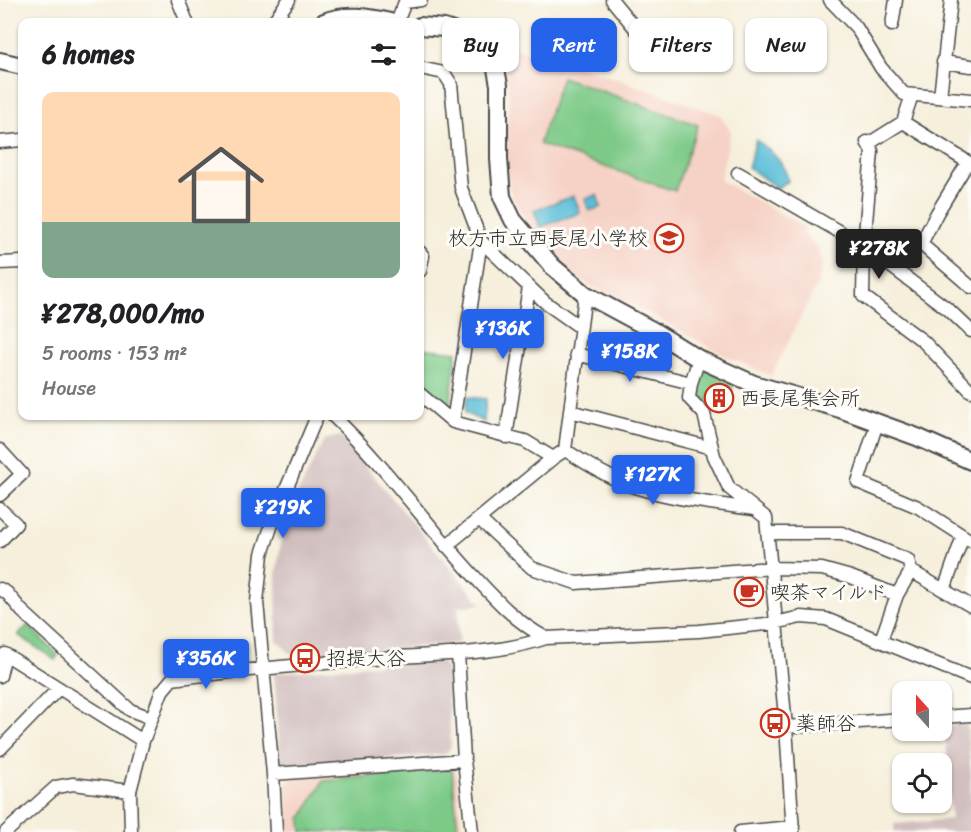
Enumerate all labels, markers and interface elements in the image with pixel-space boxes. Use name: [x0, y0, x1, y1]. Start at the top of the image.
chip: Buy: [442, 18, 519, 72]
chip: Rent: [531, 18, 617, 72]
chip: Filters: [629, 18, 733, 72]
chip: New: [745, 18, 827, 72]
text: 6 homes: [42, 31, 134, 77]
icon: filters: [367, 38, 400, 71]
icon: home: [167, 131, 275, 239]
place label: 枚方市立西長尾小学校: [448, 221, 648, 256]
school or university icon: 枚方市立西長尾小学校: [653, 222, 685, 254]
pin: ¥278K: [837, 229, 921, 280]
text: ¥278K: [850, 231, 908, 266]
text: ¥278,000/mo: [42, 290, 204, 336]
pin: ¥136K: [461, 309, 545, 360]
text: ¥136K: [476, 311, 530, 346]
pin: ¥158K: [588, 332, 672, 383]
text: ¥158K: [602, 334, 658, 369]
text: 5 rooms · 153 m²: [42, 336, 187, 371]
text: House: [42, 371, 96, 406]
place label: 西長尾集会所: [740, 381, 860, 416]
building icon: 西長尾集会所: [703, 382, 735, 414]
pin: ¥127K: [611, 455, 695, 506]
text: ¥127K: [626, 457, 680, 492]
pin: ¥219K: [241, 488, 325, 539]
text: ¥219K: [255, 490, 311, 525]
place label: 喫茶マイルド: [770, 575, 888, 610]
cafe icon: 喫茶マイルド: [733, 576, 765, 608]
pin: ¥356K: [164, 639, 248, 690]
text: ¥356K: [177, 641, 235, 676]
place label: 招提大谷: [326, 641, 406, 676]
bus stop icon: 招提大谷: [289, 642, 321, 674]
north arrow: [892, 681, 952, 741]
map controls: [892, 681, 952, 813]
place label: 薬師谷: [796, 706, 856, 741]
bus stop icon: 薬師谷: [759, 707, 791, 739]
button: locate: [892, 753, 952, 813]

